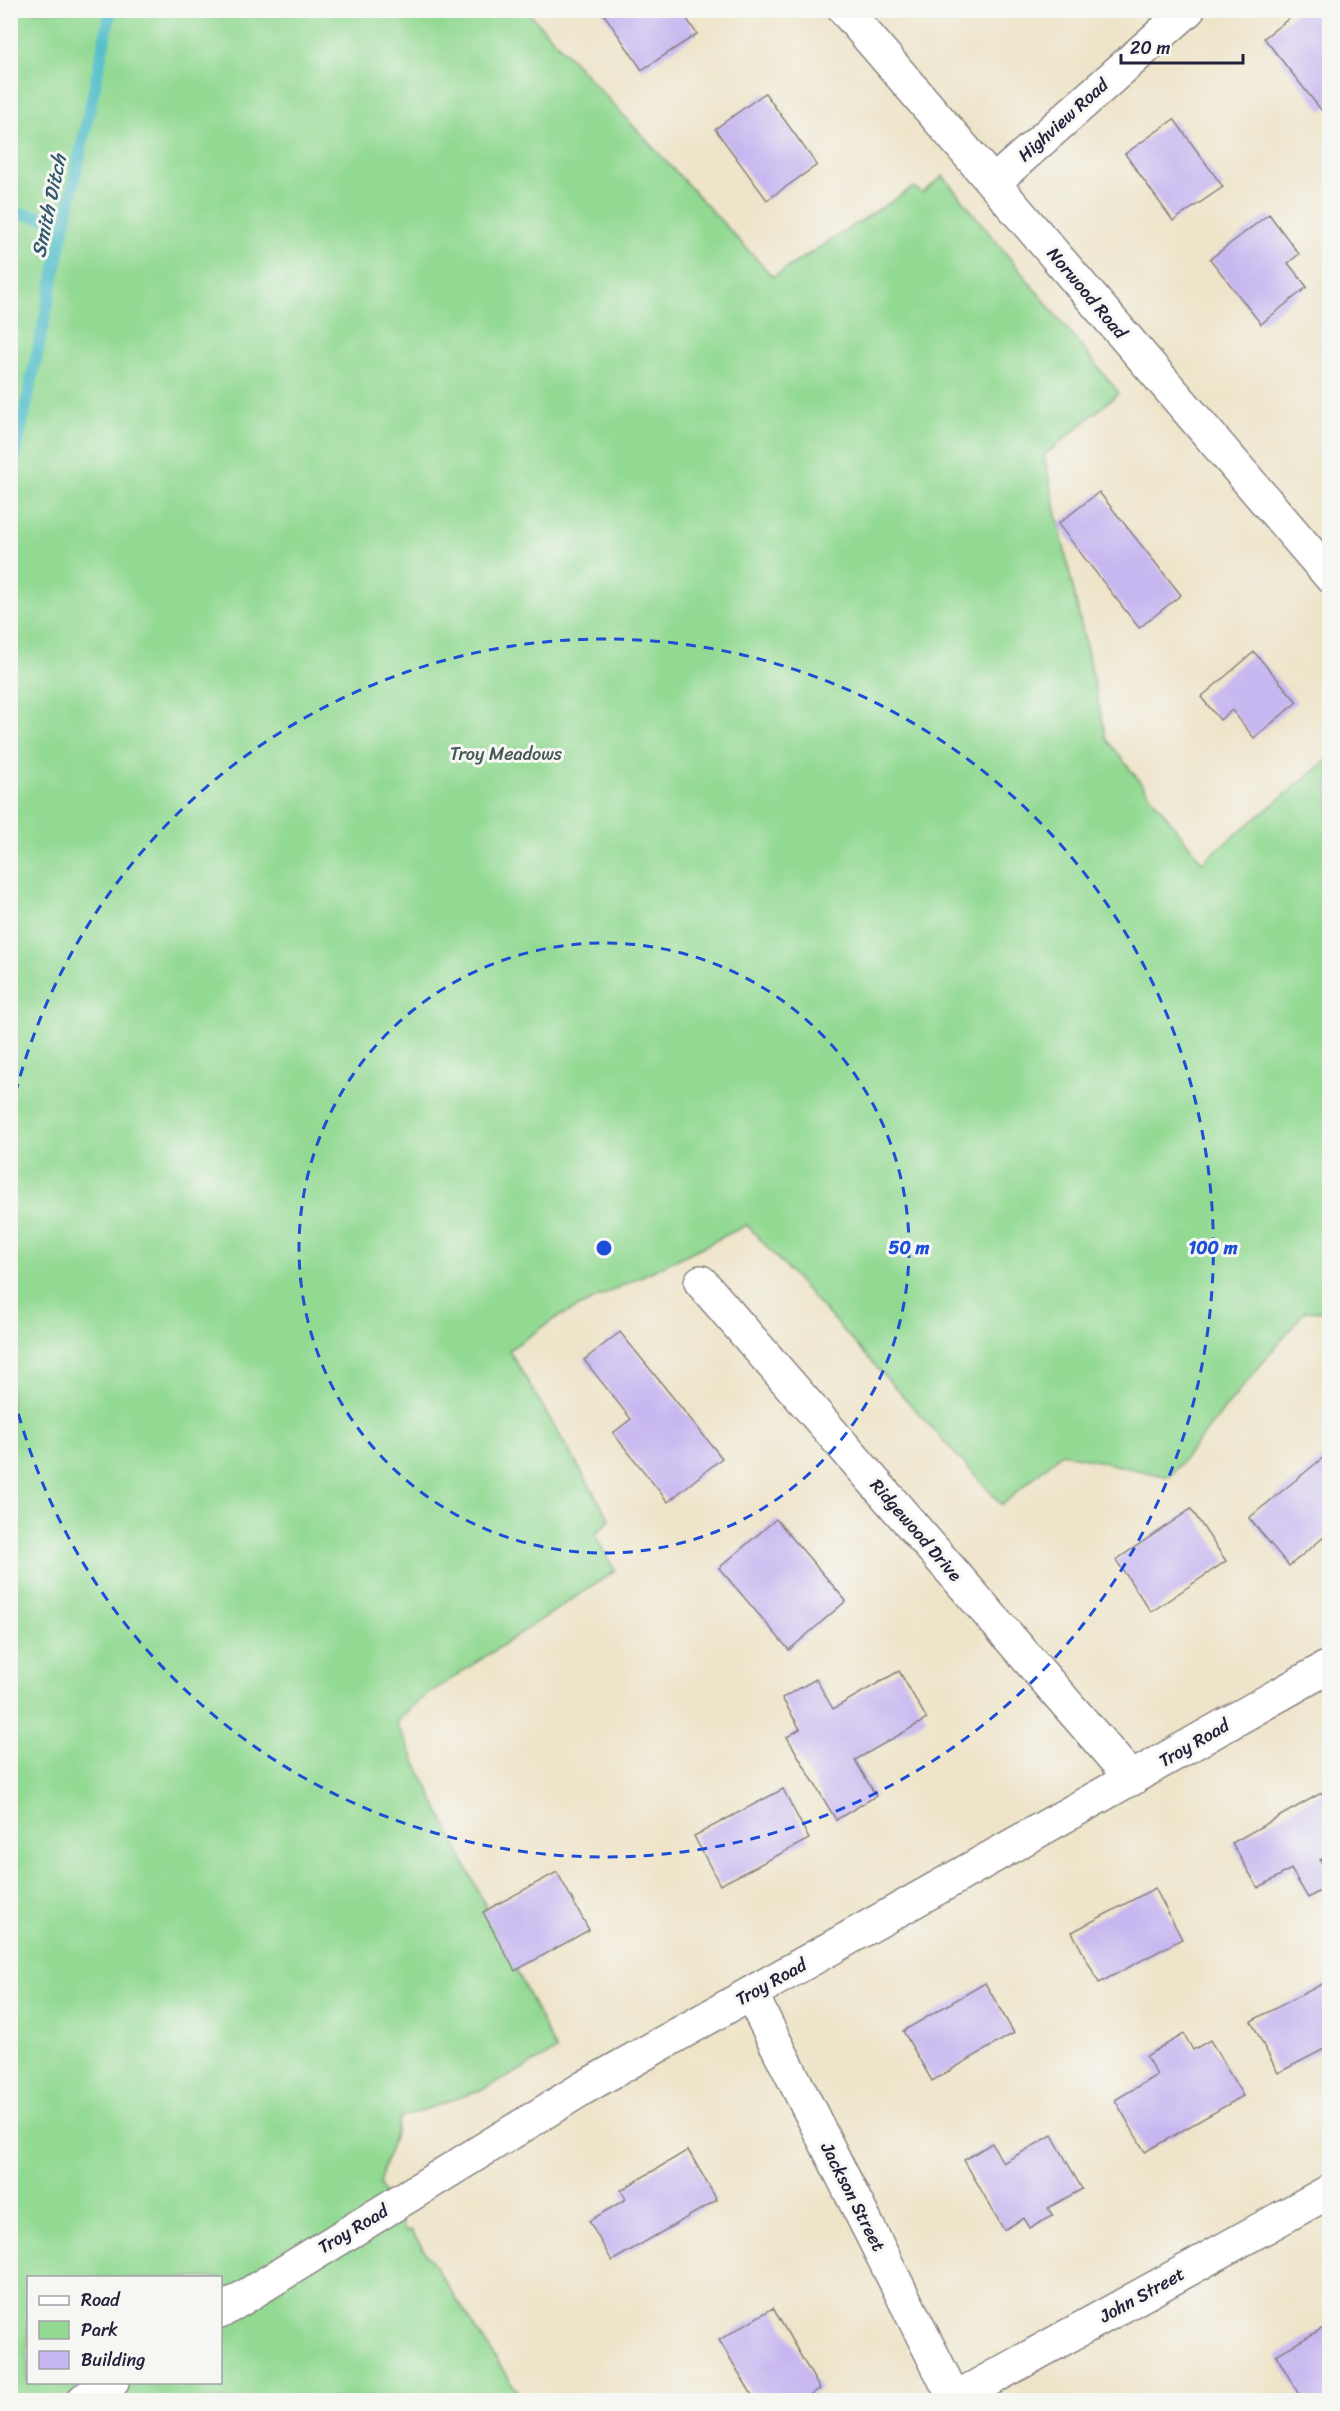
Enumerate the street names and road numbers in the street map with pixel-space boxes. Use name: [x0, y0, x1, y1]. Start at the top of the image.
street label: Highview Road: [1010, 69, 1117, 170]
street label: Norwood Road: [1039, 240, 1136, 347]
street label: Ridgewood Drive: [862, 1471, 970, 1589]
street label: Troy Road: [1152, 1709, 1237, 1776]
street label: Troy Road: [729, 1948, 814, 2015]
street label: Jackson Street: [811, 2136, 894, 2258]
street label: Troy Road: [312, 2195, 396, 2263]
street label: John Street: [1092, 2258, 1191, 2332]

